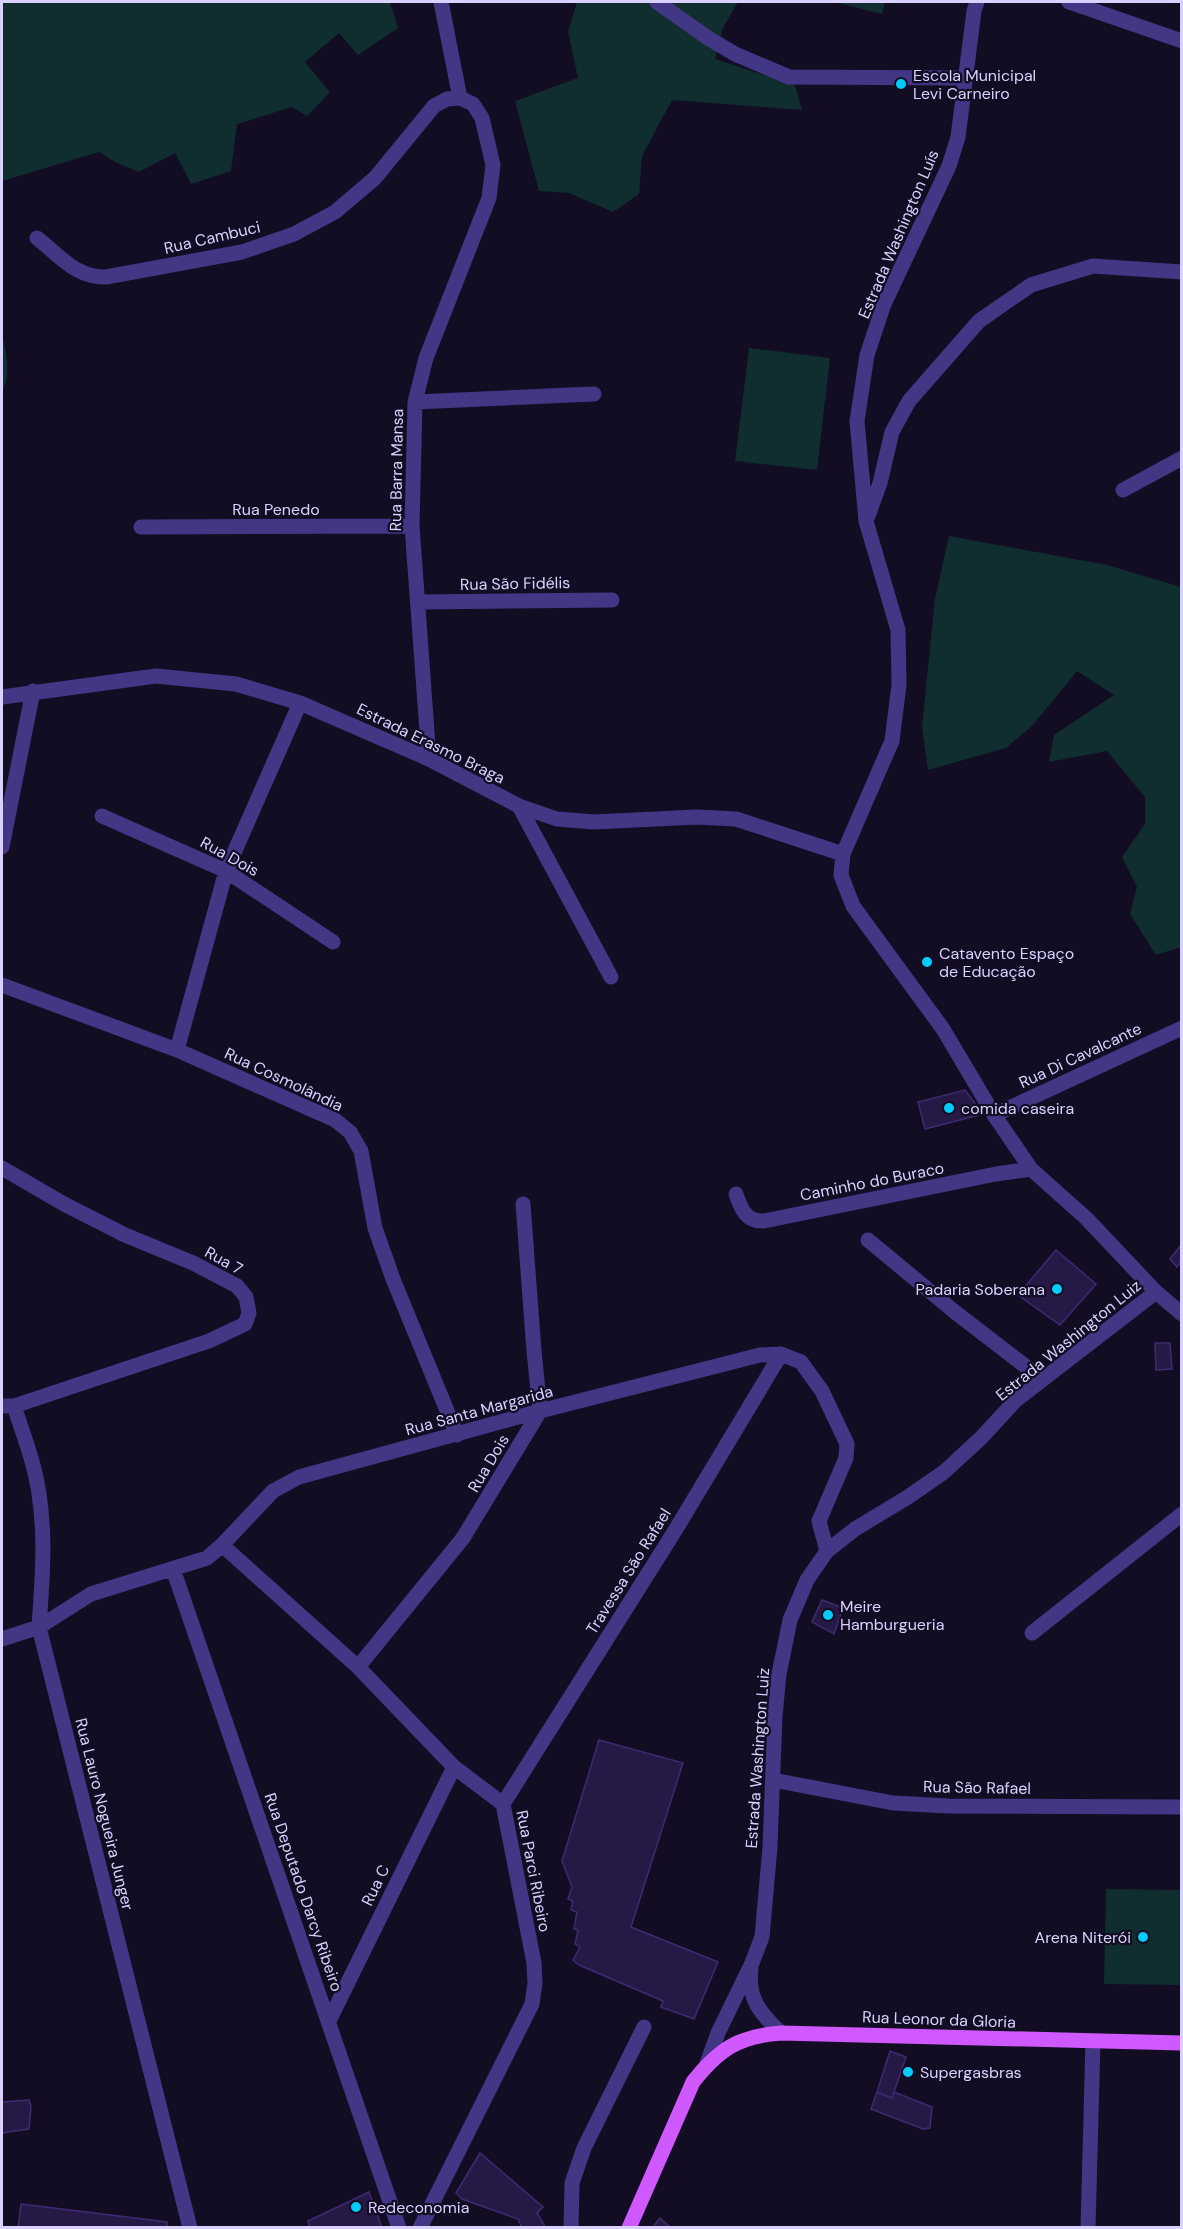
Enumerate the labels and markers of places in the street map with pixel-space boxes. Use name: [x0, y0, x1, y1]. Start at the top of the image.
place label: Escola Municipal Levi Carneiro: [913, 65, 1036, 104]
marker: Escola Municipal Levi Carneiro: [894, 77, 908, 91]
place label: Catavento Espaço de Educação: [939, 943, 1074, 982]
marker: Catavento Espaço de Educação: [920, 955, 934, 969]
place label: comida caseira: [961, 1098, 1074, 1119]
marker: comida caseira: [942, 1101, 956, 1115]
place label: Padaria Soberana: [916, 1279, 1045, 1300]
marker: Padaria Soberana: [1050, 1282, 1064, 1296]
place label: Meire Hamburgueria: [840, 1596, 944, 1635]
marker: Meire Hamburgueria: [821, 1608, 835, 1622]
place label: Arena Niterói: [1035, 1927, 1131, 1948]
marker: Arena Niterói: [1136, 1930, 1150, 1944]
place label: Supergasbras: [920, 2062, 1022, 2083]
marker: Supergasbras: [901, 2065, 915, 2079]
place label: Redeconomia: [368, 2197, 469, 2218]
marker: Redeconomia: [349, 2200, 363, 2214]

